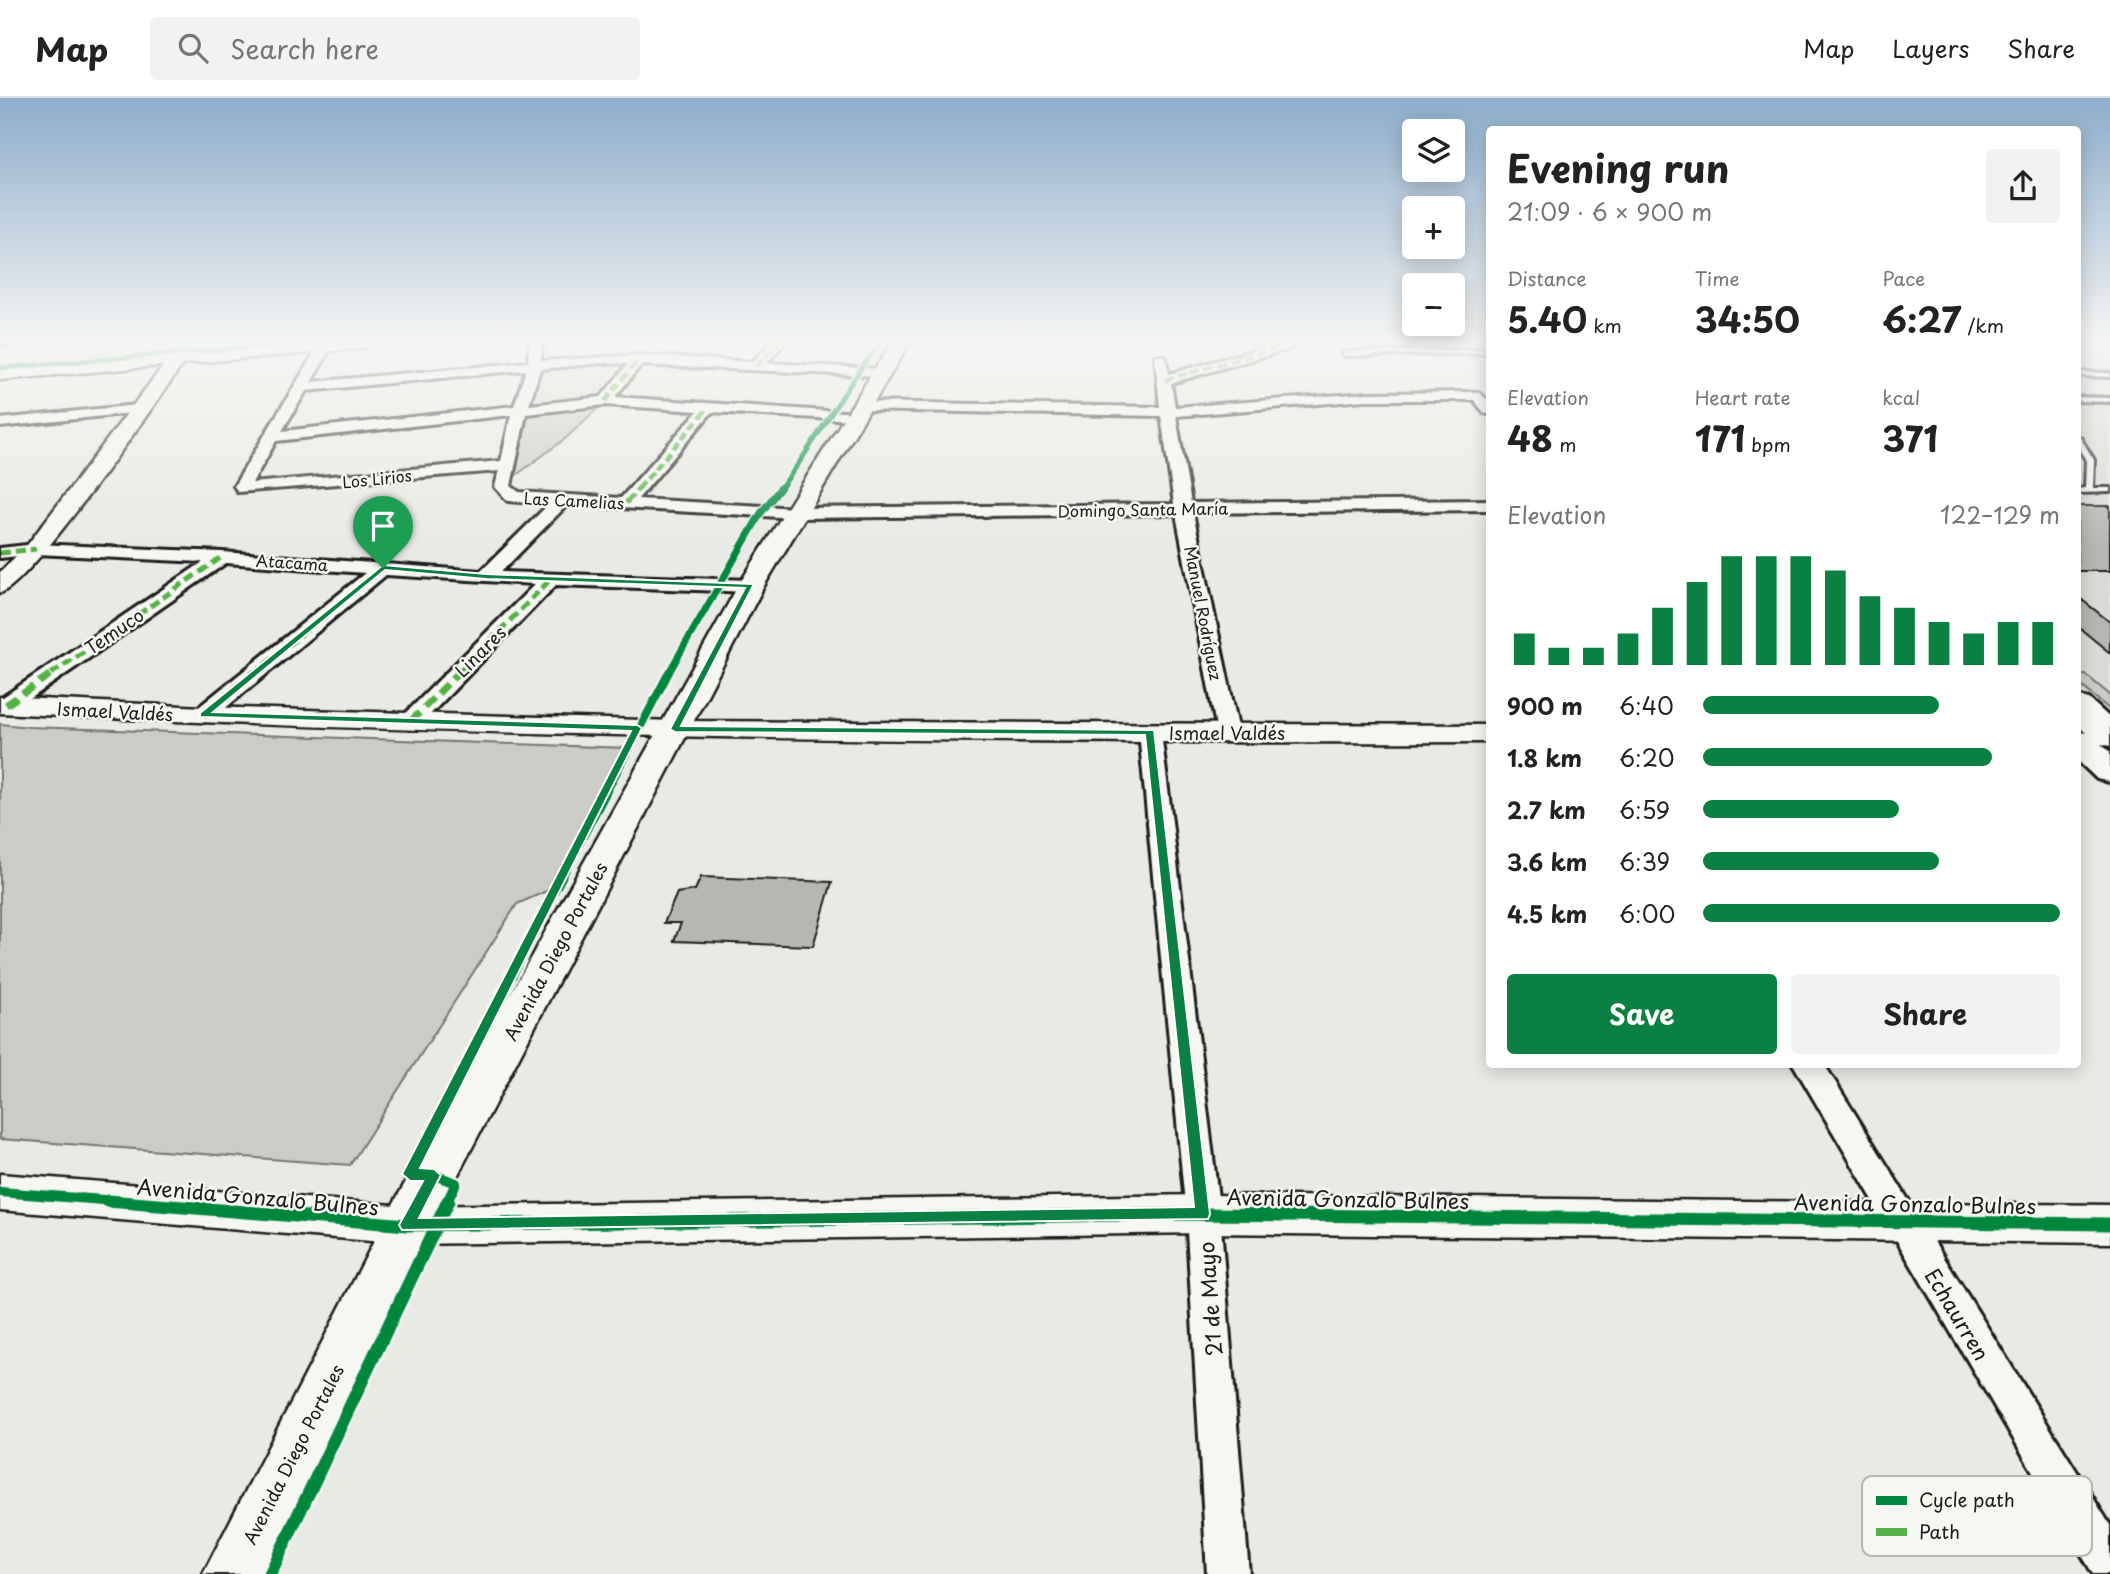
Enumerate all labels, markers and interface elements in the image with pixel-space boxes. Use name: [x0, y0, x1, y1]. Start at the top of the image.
search box: [150, 17, 640, 80]
text: Map: [35, 23, 108, 73]
icon: search: [174, 29, 212, 67]
text: Search here: [230, 29, 379, 68]
text: Map: [1803, 30, 1854, 66]
text: Layers: [1892, 30, 1969, 66]
text: Share: [2007, 30, 2075, 66]
map controls: [1402, 119, 1465, 336]
button: layers: [1402, 119, 1465, 182]
text: Evening run: [1507, 139, 1729, 196]
button: share: [1986, 149, 2060, 223]
text: 21:09 · 6 × 900 m: [1507, 194, 1712, 229]
button: +: [1402, 196, 1465, 259]
text: Distance: [1507, 264, 1587, 292]
text: Time: [1695, 264, 1740, 292]
text: Pace: [1882, 264, 1925, 292]
button: −: [1402, 273, 1465, 336]
text: 5.40: [1507, 292, 1587, 345]
text: 34:50: [1695, 292, 1800, 345]
text: 6:27: [1882, 292, 1961, 345]
text: km: [1587, 311, 1622, 339]
text: /km: [1961, 311, 2004, 339]
text: Elevation: [1507, 383, 1589, 411]
text: Heart rate: [1695, 383, 1791, 411]
text: kcal: [1882, 383, 1920, 411]
text: 48: [1507, 411, 1553, 464]
text: 171: [1695, 411, 1745, 464]
text: 371: [1882, 411, 1938, 464]
text: m: [1553, 430, 1576, 458]
text: bpm: [1745, 430, 1791, 458]
street label: Los Lirios: [341, 462, 413, 494]
street label: Las Camelias: [523, 485, 625, 515]
pin: [353, 496, 413, 568]
street label: Domingo Santa María: [1057, 496, 1229, 522]
text: Elevation: [1507, 497, 1606, 532]
text: 122–129 m: [1940, 497, 2060, 532]
icon: arrive: [364, 507, 402, 545]
street label: Manuel Rodríguez: [1179, 544, 1229, 683]
street label: Atacama: [255, 548, 329, 576]
street label: Temuco: [79, 601, 149, 661]
street label: Linares: [448, 619, 512, 683]
text: 900 m: [1507, 688, 1583, 723]
text: 6:40: [1619, 688, 1674, 723]
street label: Ismael Valdés: [56, 694, 174, 728]
street label: Ismael Valdés: [1169, 719, 1285, 746]
text: 1.8 km: [1507, 740, 1582, 775]
text: 6:20: [1619, 740, 1675, 775]
text: 2.7 km: [1507, 792, 1586, 827]
text: 6:59: [1619, 792, 1670, 827]
text: 3.6 km: [1507, 844, 1587, 879]
text: 6:39: [1619, 844, 1670, 879]
street label: Avenida Diego Portales: [496, 857, 614, 1045]
text: 4.5 km: [1507, 896, 1587, 931]
text: 6:00: [1619, 896, 1675, 931]
button: Save: [1507, 974, 1777, 1054]
button: Share: [1791, 974, 2060, 1054]
street label: Avenida Gonzalo Bulnes: [136, 1169, 380, 1223]
street label: Avenida Gonzalo Bulnes: [1226, 1180, 1470, 1216]
street label: Avenida Gonzalo Bulnes: [1793, 1185, 2037, 1221]
street label: 21 de Mayo: [1189, 1241, 1229, 1357]
street label: Echaurren: [1918, 1262, 1998, 1366]
street label: Avenida Diego Portales: [236, 1359, 350, 1549]
legend: [1862, 1476, 2092, 1556]
text: Cycle path: [1919, 1485, 2015, 1513]
text: Path: [1919, 1517, 1960, 1545]

